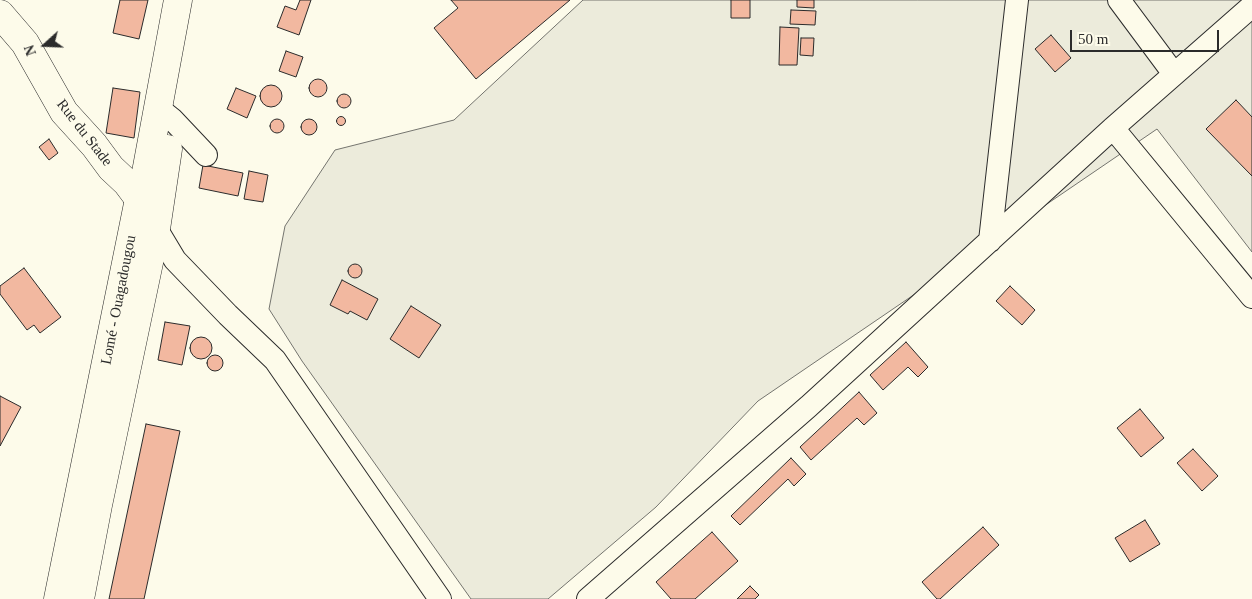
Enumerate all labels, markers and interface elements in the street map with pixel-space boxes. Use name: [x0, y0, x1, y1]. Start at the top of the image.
north arrow: [20, 20, 70, 70]
scale bar: [1072, 20, 1221, 52]
text: 50 m: [1078, 31, 1108, 47]
text: N: [22, 43, 39, 58]
street label: Rue du Stade: [52, 96, 116, 170]
street label: Lomé - Ouagadougou: [98, 234, 140, 366]

